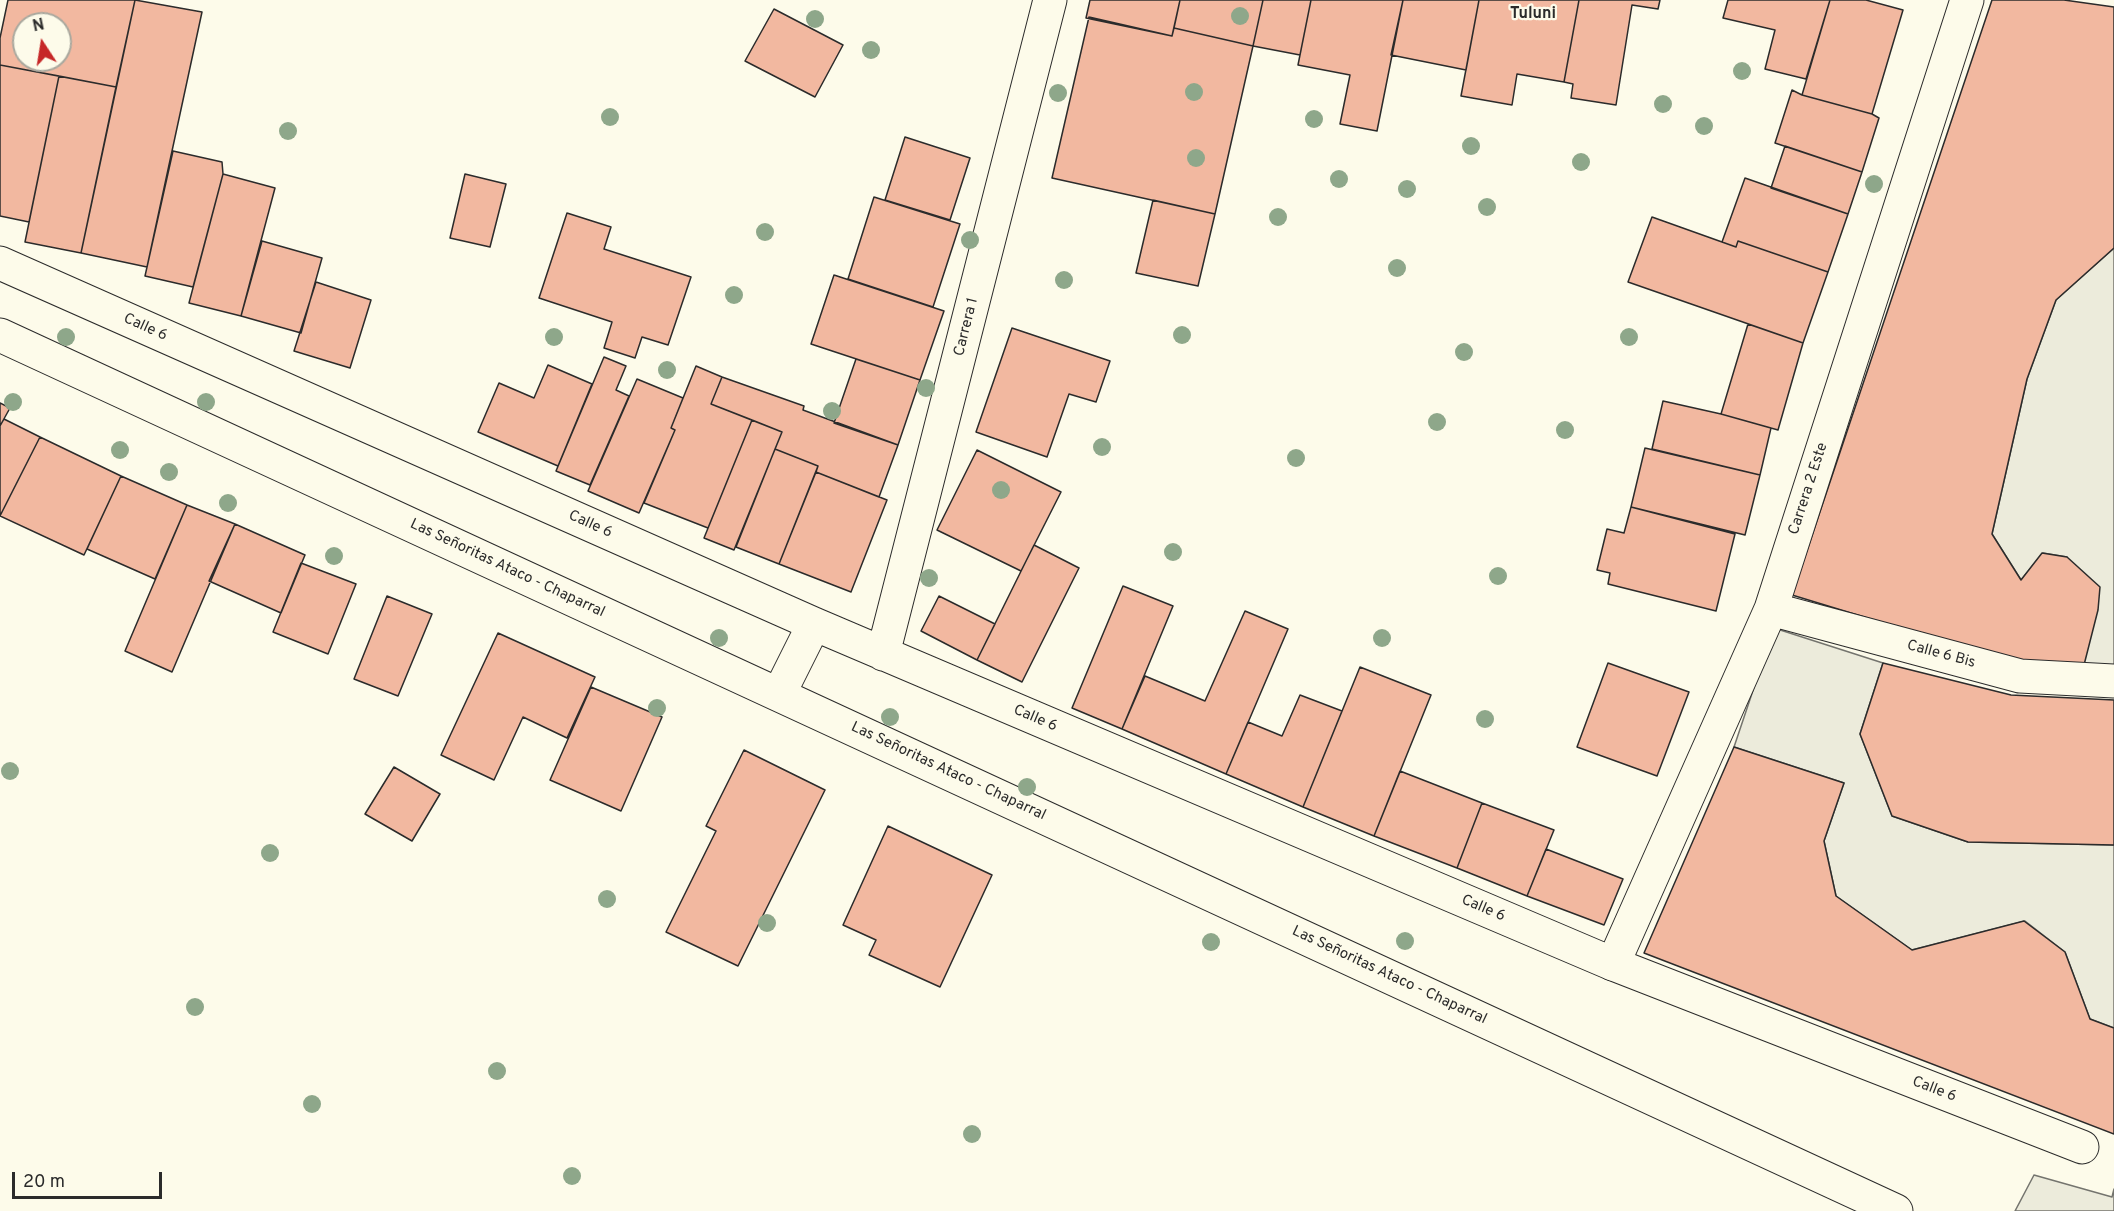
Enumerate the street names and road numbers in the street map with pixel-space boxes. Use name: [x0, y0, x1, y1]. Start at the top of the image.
street label: Carrera 1: [951, 296, 983, 358]
street label: Calle 6: [120, 310, 170, 346]
street label: Carrera 2 Este: [1786, 441, 1832, 537]
street label: Calle 6: [565, 507, 615, 543]
street label: Las Señoritas Ataco - Chaparral: [407, 516, 607, 622]
street label: Calle 6 Bis: [1905, 637, 1977, 673]
street label: Calle 6: [1010, 702, 1060, 736]
street label: Las Señoritas Ataco - Chaparral: [848, 719, 1048, 825]
street label: Calle 6: [1458, 892, 1508, 926]
street label: Las Señoritas Ataco - Chaparral: [1289, 923, 1489, 1029]
street label: Calle 6: [1909, 1073, 1959, 1107]

